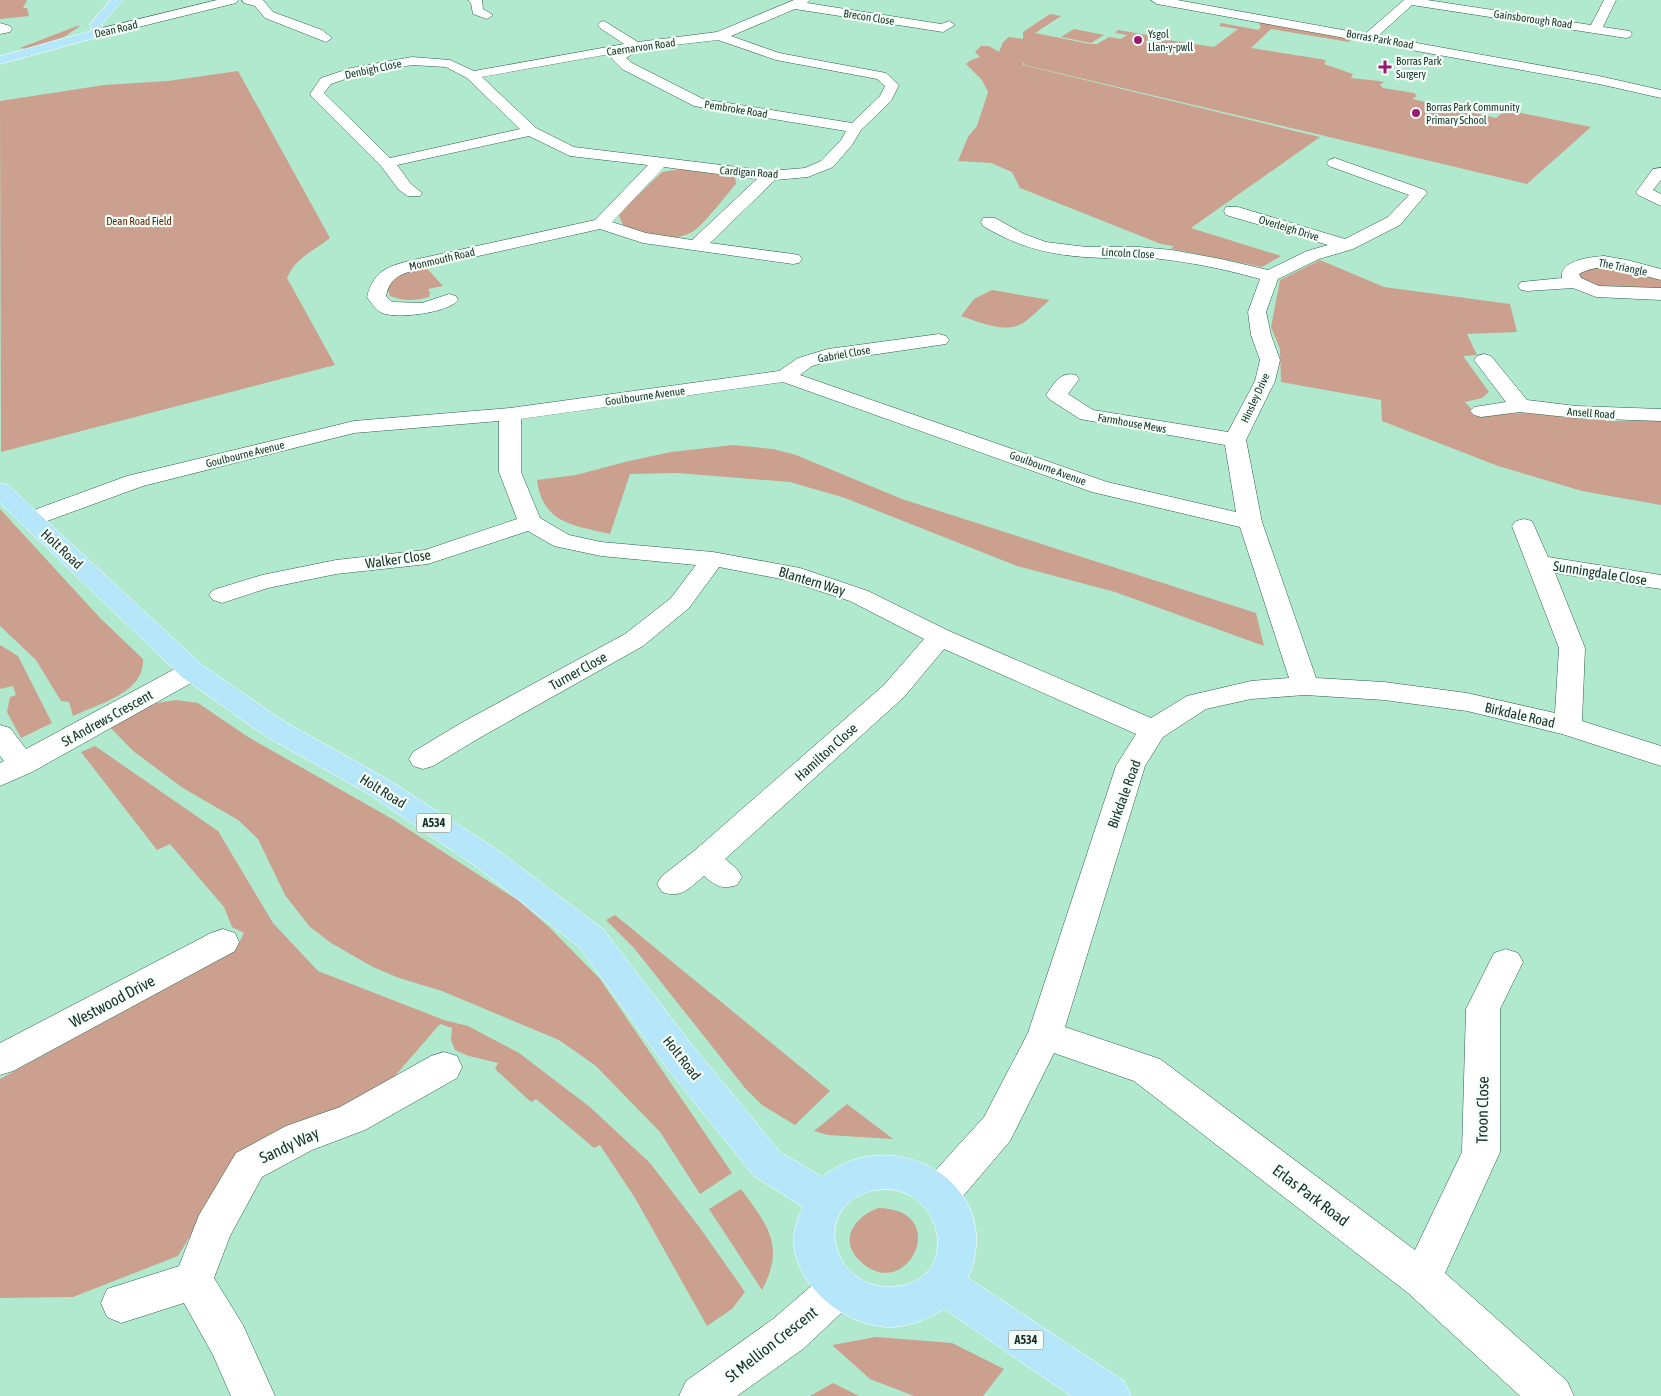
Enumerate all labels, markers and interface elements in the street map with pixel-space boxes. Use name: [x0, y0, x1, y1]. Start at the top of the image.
street label: Brecon Close: [843, 7, 895, 27]
street label: Gainsborough Road: [1493, 8, 1573, 30]
street label: Dean Road: [93, 18, 139, 40]
street label: Borras Park Road: [1345, 27, 1415, 51]
place label: Ysgol Llan-y-pwll: [1148, 28, 1193, 53]
marker: Ysgol Llan-y-pwll: [1132, 34, 1144, 46]
street label: Caernarvon Road: [606, 36, 676, 58]
place label: Borras Park Surgery: [1396, 55, 1442, 80]
street label: Denbigh Close: [344, 57, 402, 81]
marker: Borras Park Surgery: [1378, 60, 1392, 74]
street label: Pembroke Road: [703, 98, 769, 120]
place label: Borras Park Community Primary School: [1426, 101, 1520, 126]
marker: Borras Park Community Primary School: [1410, 107, 1422, 119]
street label: Cardigan Road: [719, 164, 779, 180]
street label: Overleigh Drive: [1257, 213, 1321, 243]
park label: Dean Road Field: [106, 215, 172, 227]
street label: Monmouth Road: [408, 246, 476, 272]
street label: Lincoln Close: [1101, 246, 1155, 260]
street label: The Triangle: [1598, 256, 1648, 278]
street label: Gabriel Close: [817, 343, 871, 365]
street label: Hinsley Drive: [1238, 371, 1272, 425]
street label: Goulbourne Avenue: [604, 384, 686, 408]
street label: Ansell Road: [1567, 405, 1615, 421]
street label: Farmhouse Mews: [1097, 411, 1167, 435]
street label: Goulbourne Avenue: [205, 438, 285, 470]
street label: Goulbourne Avenue: [1008, 449, 1088, 487]
street label: Holt Road: [38, 526, 86, 572]
street label: Walker Close: [364, 546, 432, 572]
street label: Sunningdale Close: [1552, 558, 1648, 588]
street label: Blantern Way: [777, 563, 847, 599]
street label: Turner Close: [546, 649, 610, 693]
street label: St Andrews Crescent: [59, 686, 155, 750]
street label: Birkdale Road: [1483, 699, 1557, 731]
street label: Hamilton Close: [791, 720, 861, 784]
street label: Birkdale Road: [1104, 758, 1144, 830]
street label: Holt Road: [357, 771, 409, 811]
road number: A534: [416, 814, 452, 832]
street label: Westwood Drive: [66, 971, 158, 1031]
street label: Holt Road: [660, 1033, 704, 1083]
street label: Troon Close: [1472, 1076, 1492, 1144]
street label: Sandy Way: [256, 1123, 322, 1167]
street label: Erlas Park Road: [1269, 1161, 1353, 1229]
street label: St Mellion Crescent: [722, 1302, 821, 1385]
road number: A534: [1008, 1330, 1044, 1350]

